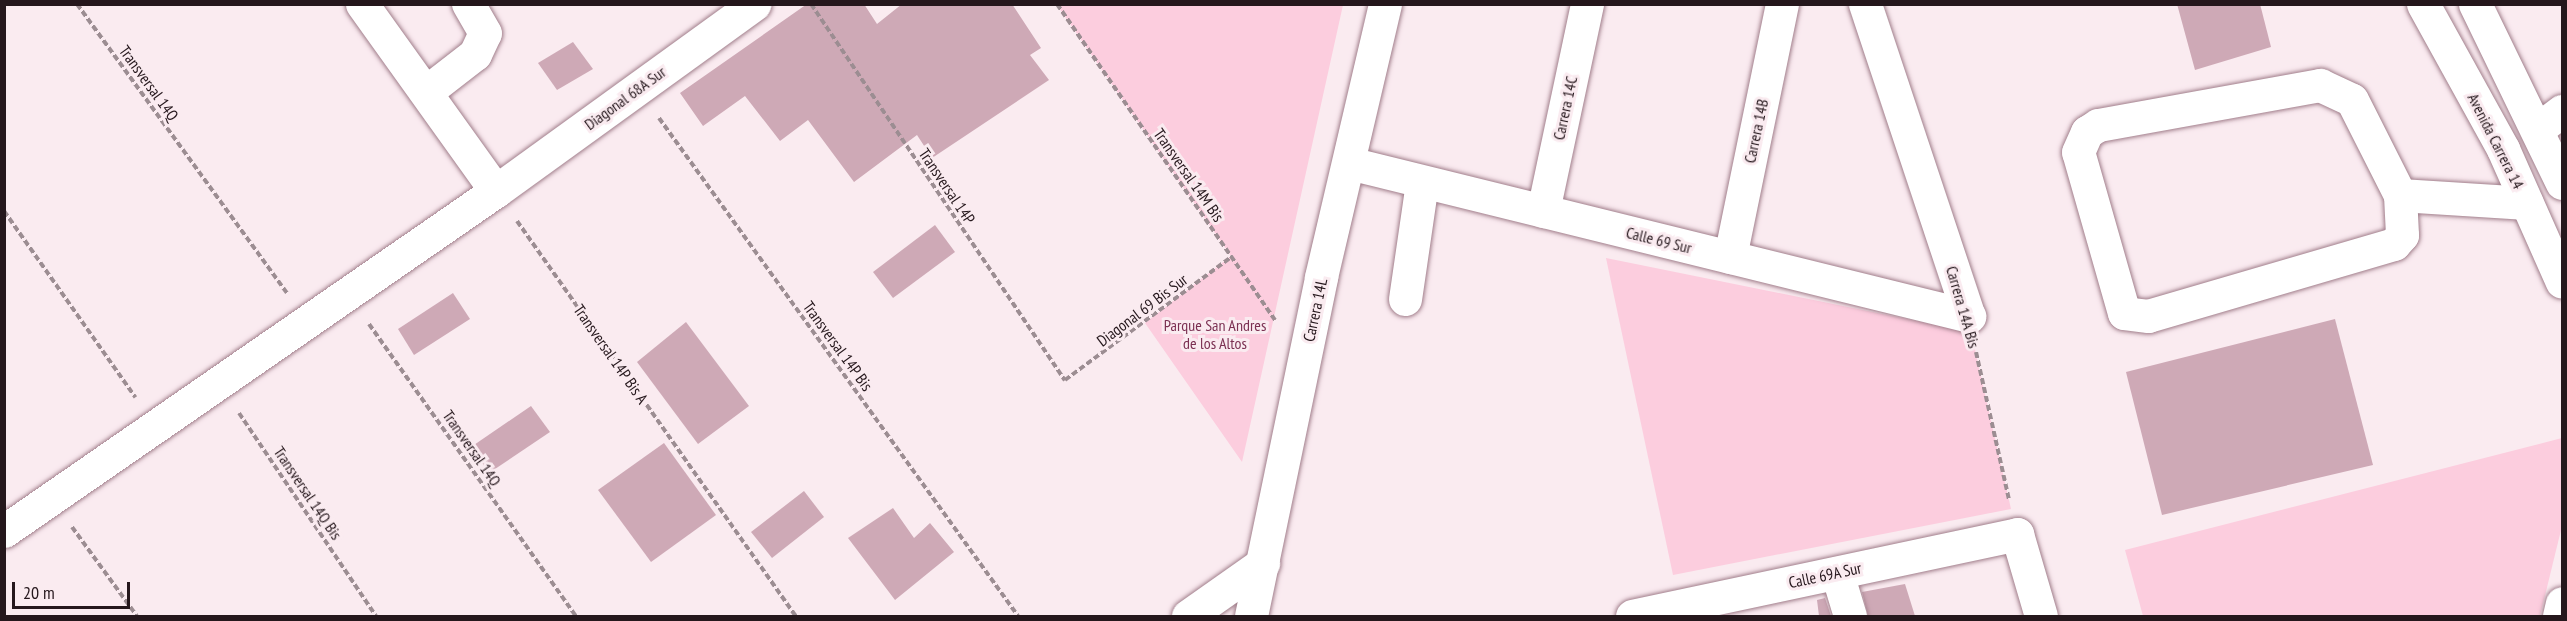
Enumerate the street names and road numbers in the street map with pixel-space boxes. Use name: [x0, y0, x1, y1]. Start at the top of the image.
street label: Transversal 14Q: [115, 42, 183, 124]
street label: Diagonal 68A Sur: [580, 62, 670, 134]
street label: Carrera 14C: [1549, 74, 1581, 142]
street label: Avenida Carrera 14: [2464, 90, 2528, 192]
street label: Carrera 14B: [1740, 97, 1772, 165]
street label: Transversal 14M Bis: [1150, 125, 1228, 225]
street label: Transversal 14P: [915, 145, 979, 227]
street label: Calle 69 Sur: [1624, 223, 1694, 257]
street label: Carrera 14A Bis: [1942, 264, 1984, 350]
street label: Diagonal 69 Bis Sur: [1093, 270, 1191, 350]
street label: Carrera 14L: [1299, 277, 1331, 343]
street label: Transversal 14P Bis: [799, 297, 877, 395]
street label: Transversal 14P Bis A: [569, 300, 653, 408]
street label: Transversal 14Q: [439, 406, 505, 490]
street label: Transversal 14Q Bis: [270, 443, 346, 543]
street label: Calle 69A Sur: [1787, 558, 1863, 592]

